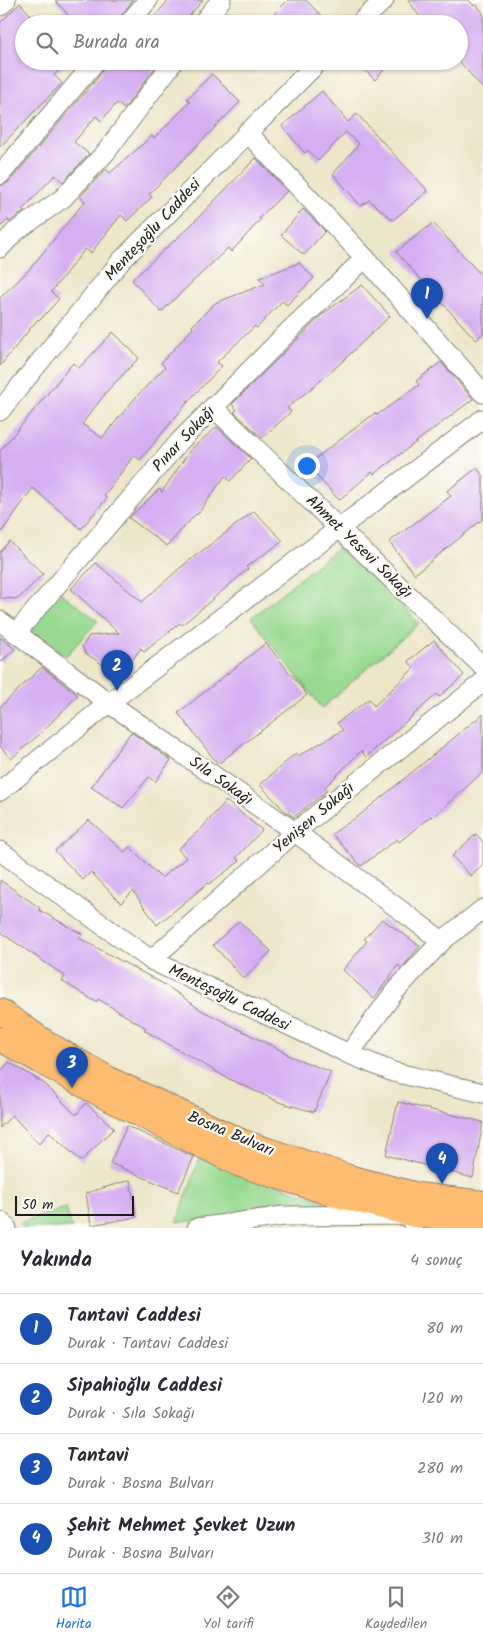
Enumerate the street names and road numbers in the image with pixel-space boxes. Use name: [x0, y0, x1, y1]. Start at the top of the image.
street label: Menteşoğlu Caddesi: [99, 172, 208, 287]
street label: Pınar Sokağı: [147, 400, 221, 478]
street label: Ahmet Yesevi Sokağı: [300, 489, 418, 605]
street label: Sıla Sokağı: [184, 750, 258, 812]
street label: Yenişen Sokağı: [268, 776, 360, 860]
street label: Menteşoğlu Caddesi: [164, 958, 295, 1039]
street label: Bosna Bulvarı: [184, 1104, 278, 1164]

